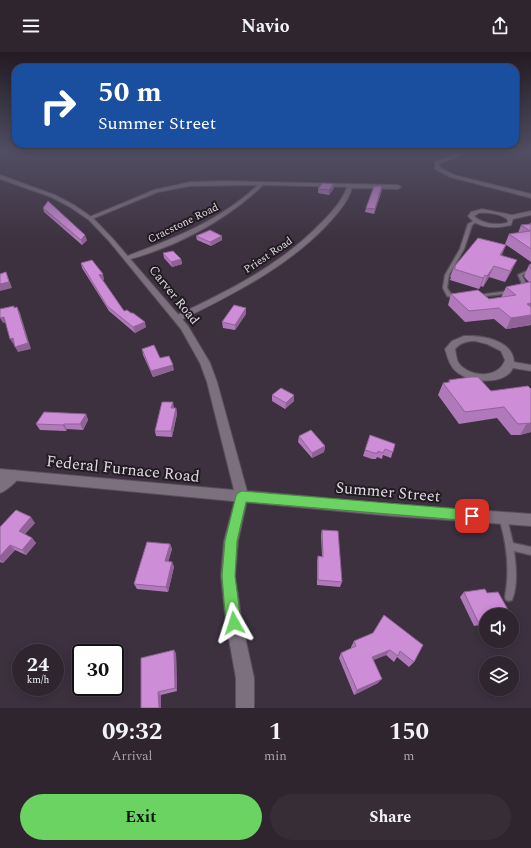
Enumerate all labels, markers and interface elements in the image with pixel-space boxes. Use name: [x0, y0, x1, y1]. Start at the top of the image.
text: Navio: [241, 13, 290, 40]
icon: menu: [20, 15, 42, 37]
icon: share: [489, 15, 511, 37]
text: 50 m: [98, 71, 162, 114]
icon: right: [32, 80, 84, 132]
text: Summer Street: [98, 110, 216, 137]
street label: Cracstone Road: [145, 199, 221, 247]
street label: Priest Road: [240, 232, 296, 278]
street label: Carver Road: [144, 261, 204, 329]
street label: Federal Furnace Road: [45, 449, 201, 489]
street label: Summer Street: [335, 475, 442, 509]
pin: [455, 499, 489, 533]
icon: arrive: [461, 505, 483, 527]
position arrow: [213, 602, 255, 644]
map controls: [479, 608, 519, 696]
button: sound: [479, 608, 519, 648]
speed limit sign: 30: [72, 644, 124, 696]
text: 24: [27, 650, 49, 680]
button: layers: [479, 656, 519, 696]
text: km/h: [27, 672, 49, 688]
text: 09:32: [102, 714, 162, 750]
text: 1: [269, 714, 282, 750]
text: 150: [389, 714, 429, 750]
text: Arrival: [112, 746, 152, 766]
text: min: [264, 746, 287, 766]
text: m: [403, 746, 414, 766]
button: Exit: [20, 794, 262, 840]
button: Share: [270, 794, 511, 840]

